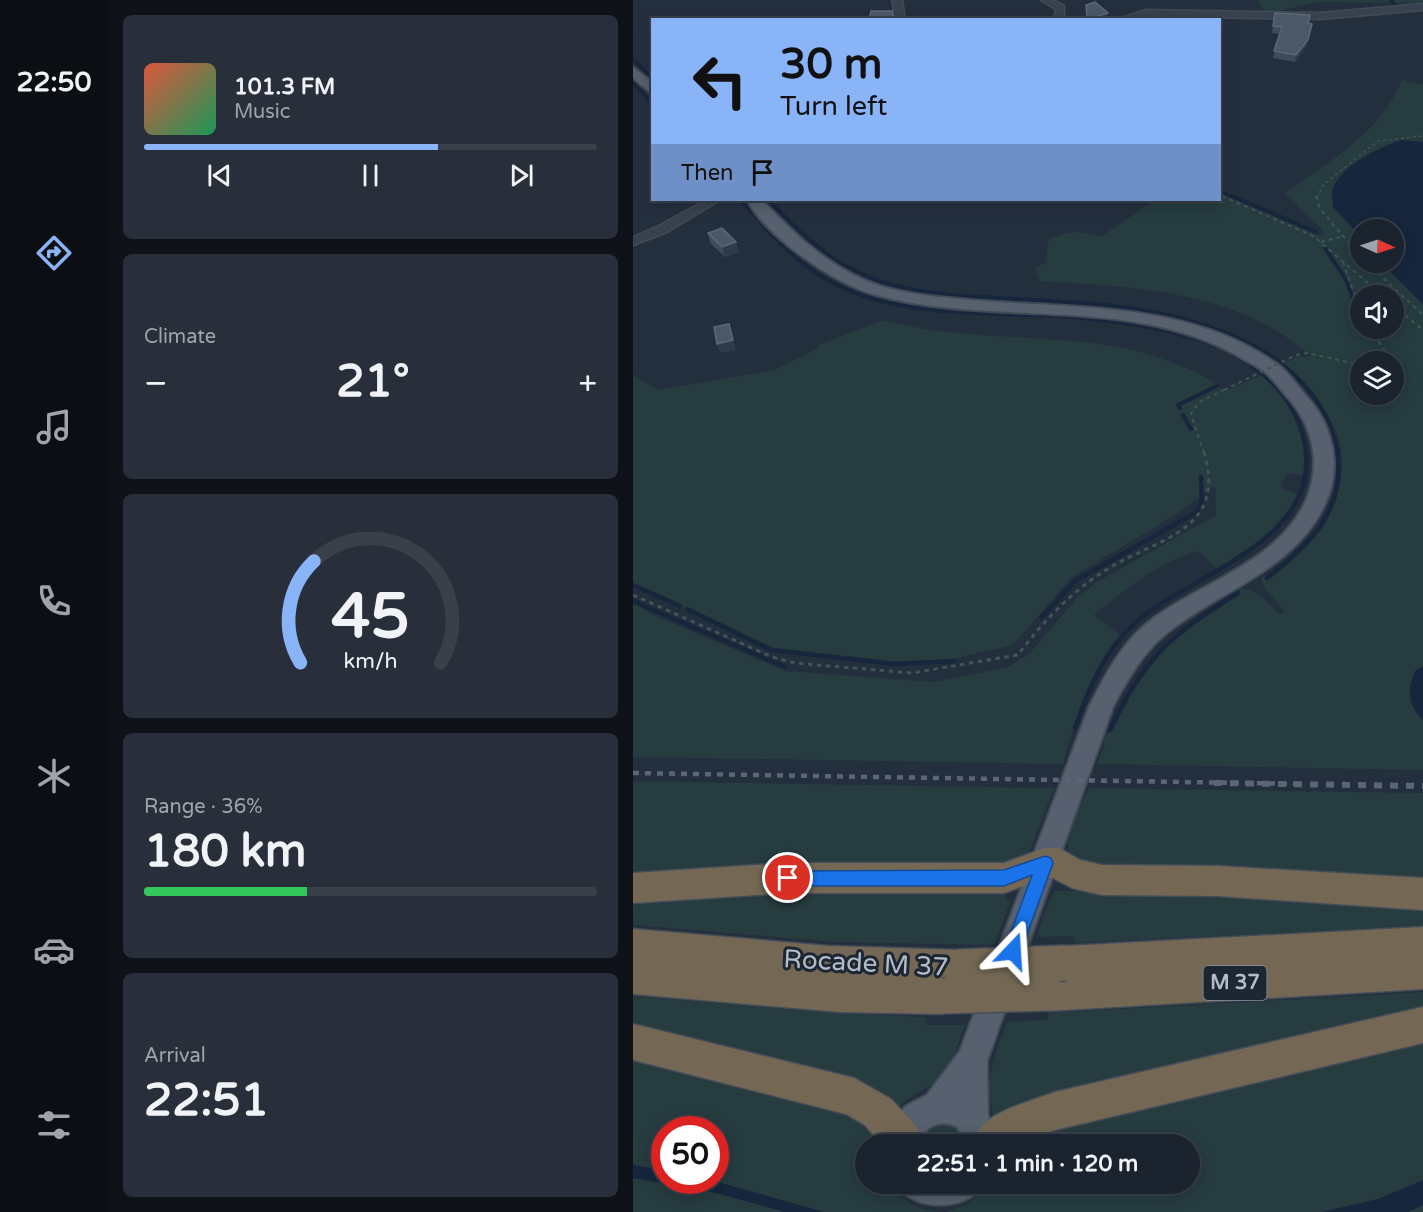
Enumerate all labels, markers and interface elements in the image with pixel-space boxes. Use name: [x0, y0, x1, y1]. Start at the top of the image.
text: 30 m: [780, 39, 882, 90]
icon: left: [681, 42, 759, 120]
text: 22:50: [17, 66, 91, 99]
text: 101.3 FM: [234, 74, 335, 100]
text: Turn left: [780, 90, 887, 123]
text: Music: [234, 100, 290, 124]
icon: arrive: [746, 156, 779, 189]
icon: previous: [203, 159, 236, 192]
icon: pause: [354, 159, 387, 192]
icon: next: [505, 159, 538, 192]
text: Then: [681, 160, 734, 186]
north arrow: [1350, 219, 1404, 273]
map controls: [1350, 219, 1404, 405]
icon: directions: [33, 232, 75, 274]
button: sound: [1350, 285, 1404, 339]
text: Climate: [144, 325, 216, 349]
button: layers: [1350, 351, 1404, 405]
text: 21°: [336, 355, 410, 409]
text: −: [144, 364, 168, 403]
text: +: [578, 364, 597, 403]
icon: music: [33, 406, 75, 448]
icon: phone: [33, 580, 75, 622]
text: 45: [331, 580, 410, 655]
text: km/h: [344, 648, 397, 674]
icon: climate: [33, 755, 75, 797]
text: Range · 36%: [144, 795, 263, 819]
text: 180 km: [144, 825, 306, 879]
pin: [762, 852, 813, 903]
icon: arrive: [771, 861, 804, 894]
position arrow: [981, 919, 1045, 983]
icon: car: [33, 929, 75, 971]
street label: Rocade M 37: [783, 943, 949, 983]
road number: M 37: [1203, 966, 1267, 1000]
text: Arrival: [144, 1044, 206, 1068]
text: 22:51: [144, 1074, 269, 1128]
icon: filters: [33, 1104, 75, 1146]
speed limit sign: 50: [651, 1116, 729, 1194]
text: 22:51 · 1 min · 120 m: [917, 1151, 1138, 1177]

